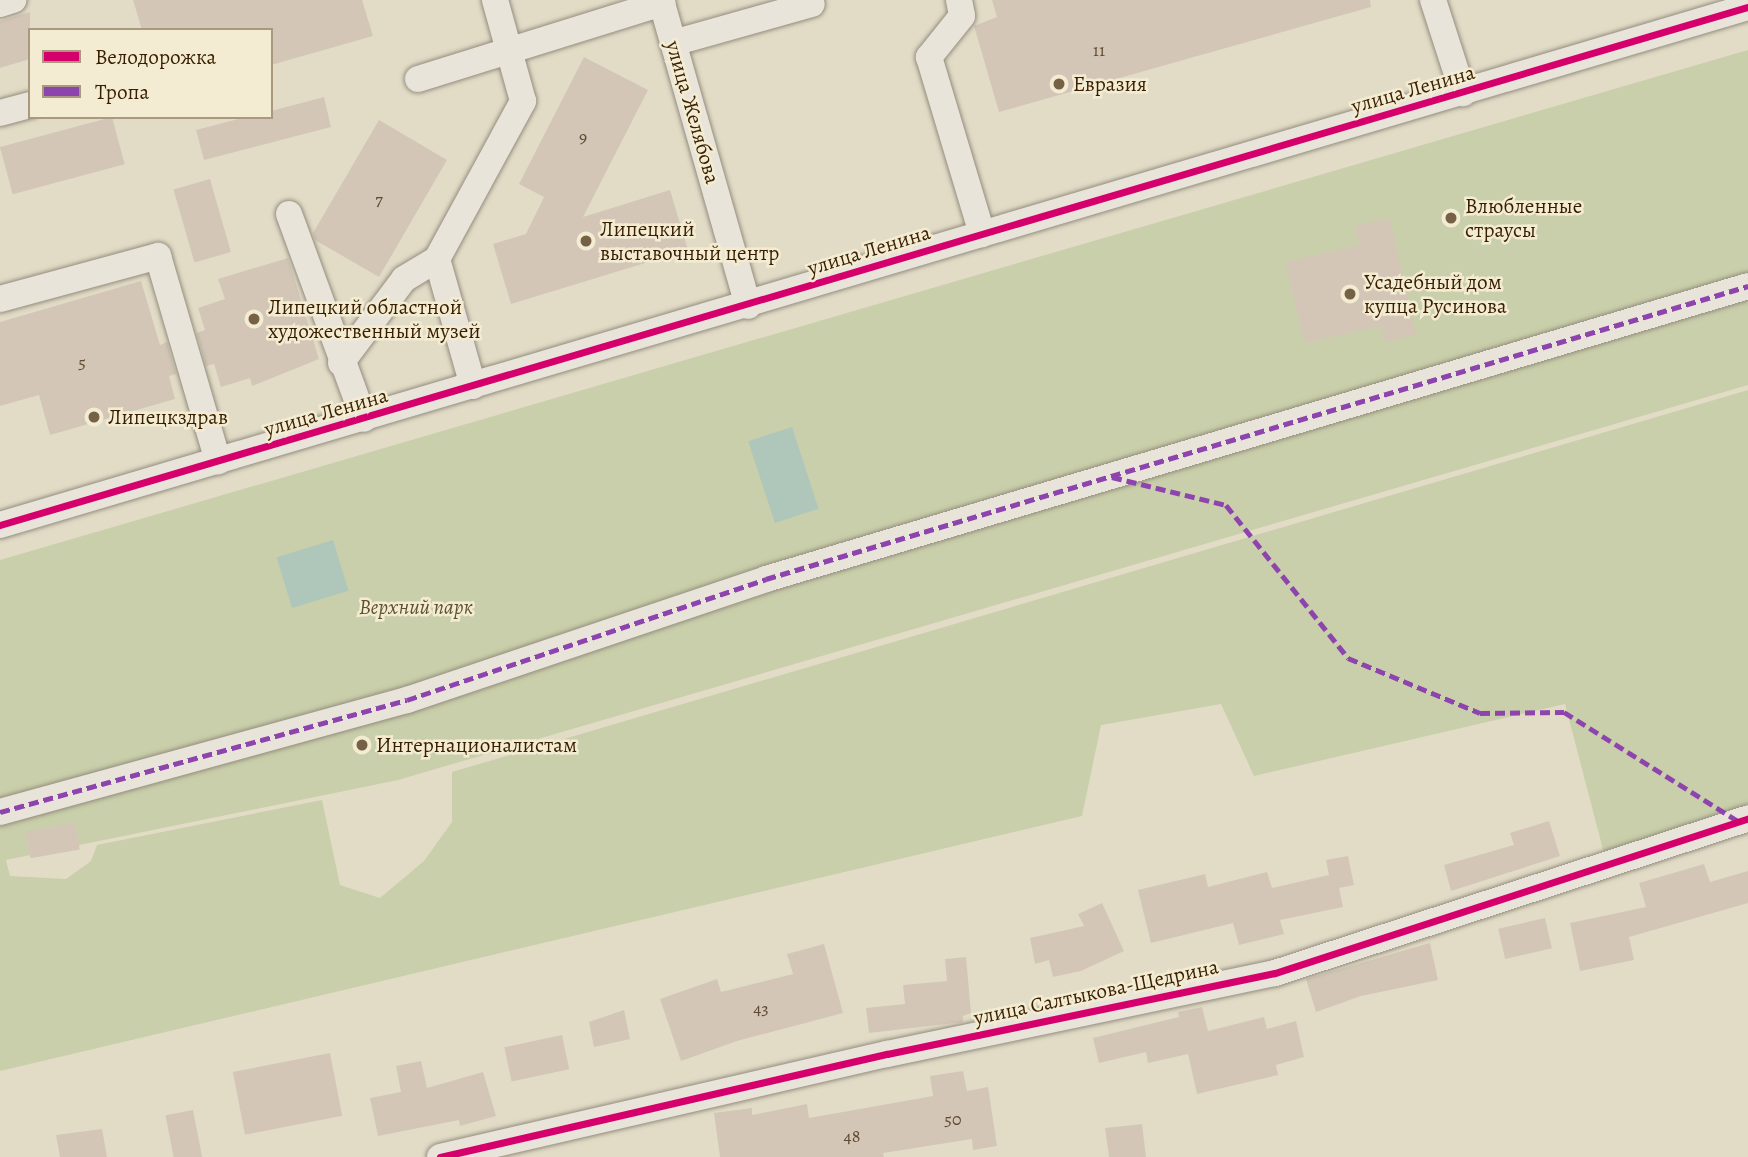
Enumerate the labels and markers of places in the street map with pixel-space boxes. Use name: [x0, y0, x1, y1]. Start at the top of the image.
place label: Евразия: [1073, 71, 1147, 97]
marker: Евразия: [1051, 76, 1067, 92]
place label: Влюбленные страусы: [1465, 193, 1582, 243]
marker: Влюбленные страусы: [1443, 210, 1459, 226]
place label: Липецкий выставочный центр: [600, 216, 779, 266]
marker: Липецкий выставочный центр: [578, 233, 594, 249]
place label: Усадебный дом купца Русинова: [1364, 269, 1507, 319]
marker: Усадебный дом купца Русинова: [1342, 286, 1358, 302]
place label: Липецкий областной художественный музей: [268, 294, 481, 344]
marker: Липецкий областной художественный музей: [246, 311, 262, 327]
place label: Липецкздрав: [108, 404, 228, 430]
marker: Липецкздрав: [86, 409, 102, 425]
place label: Интернационалистам: [376, 732, 577, 758]
marker: Интернационалистам: [354, 737, 370, 753]

